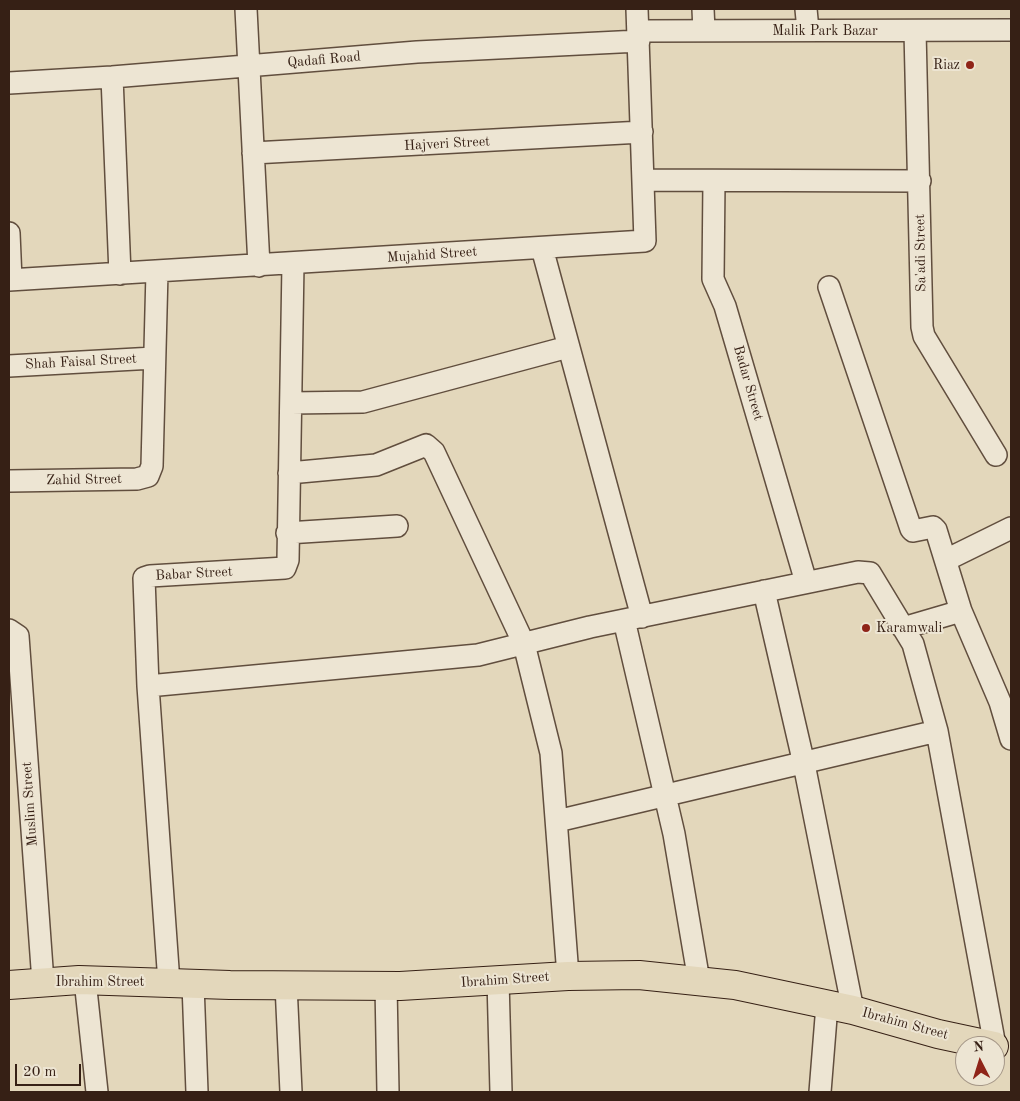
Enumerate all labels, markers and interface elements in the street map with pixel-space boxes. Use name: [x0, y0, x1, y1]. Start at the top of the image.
street label: Malik Park Bazar: [772, 23, 878, 39]
street label: Qadafi Road: [287, 48, 361, 72]
place label: Riaz: [933, 57, 960, 73]
marker: Riaz: [964, 59, 976, 71]
street label: Hajveri Street: [404, 133, 490, 155]
street label: Sa'adi Street: [912, 214, 930, 292]
street label: Mujahid Street: [386, 243, 478, 267]
street label: Badar Street: [729, 343, 767, 423]
street label: Shah Faisal Street: [25, 351, 137, 373]
street label: Zahid Street: [46, 471, 122, 489]
street label: Babar Street: [155, 564, 233, 584]
place label: Karamwali: [876, 620, 942, 636]
marker: Karamwali: [860, 622, 872, 634]
street label: Muslim Street: [19, 761, 41, 847]
street label: Ibrahim Street: [460, 969, 550, 991]
street label: Ibrahim Street: [56, 974, 144, 990]
street label: Ibrahim Street: [860, 1004, 950, 1044]
north arrow: [955, 1036, 1005, 1086]
text: N: [973, 1040, 985, 1054]
scale bar: [18, 1054, 84, 1086]
text: 20 m: [23, 1065, 57, 1080]

